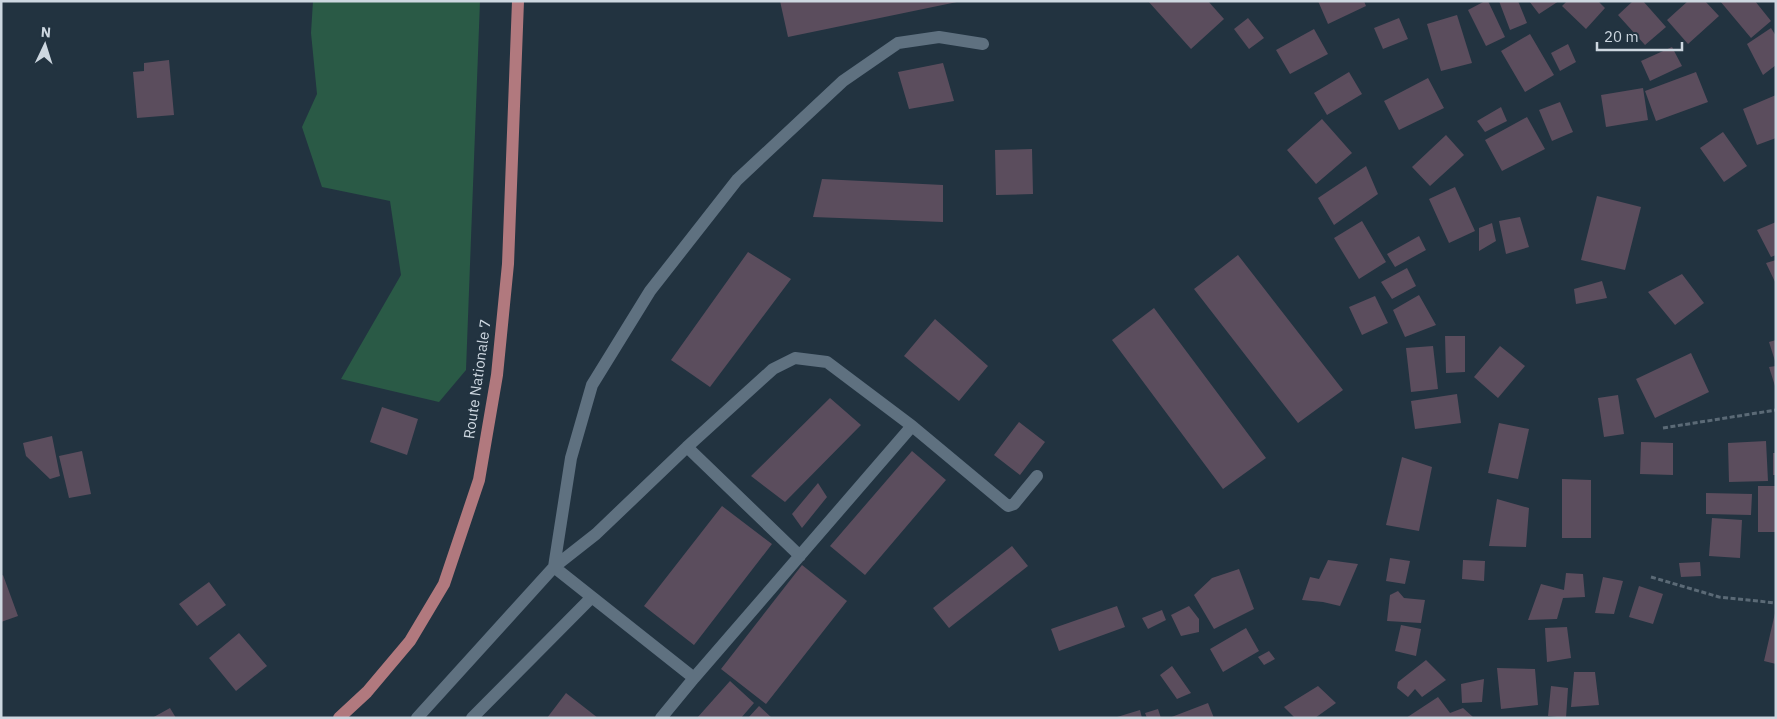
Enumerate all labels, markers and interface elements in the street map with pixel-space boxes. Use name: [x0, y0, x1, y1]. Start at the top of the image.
north arrow: [20, 20, 70, 70]
scale bar: [1597, 20, 1682, 52]
text: N: [40, 23, 52, 41]
text: 20 m: [1604, 27, 1639, 46]
street label: Route Nationale 7: [459, 318, 495, 440]

